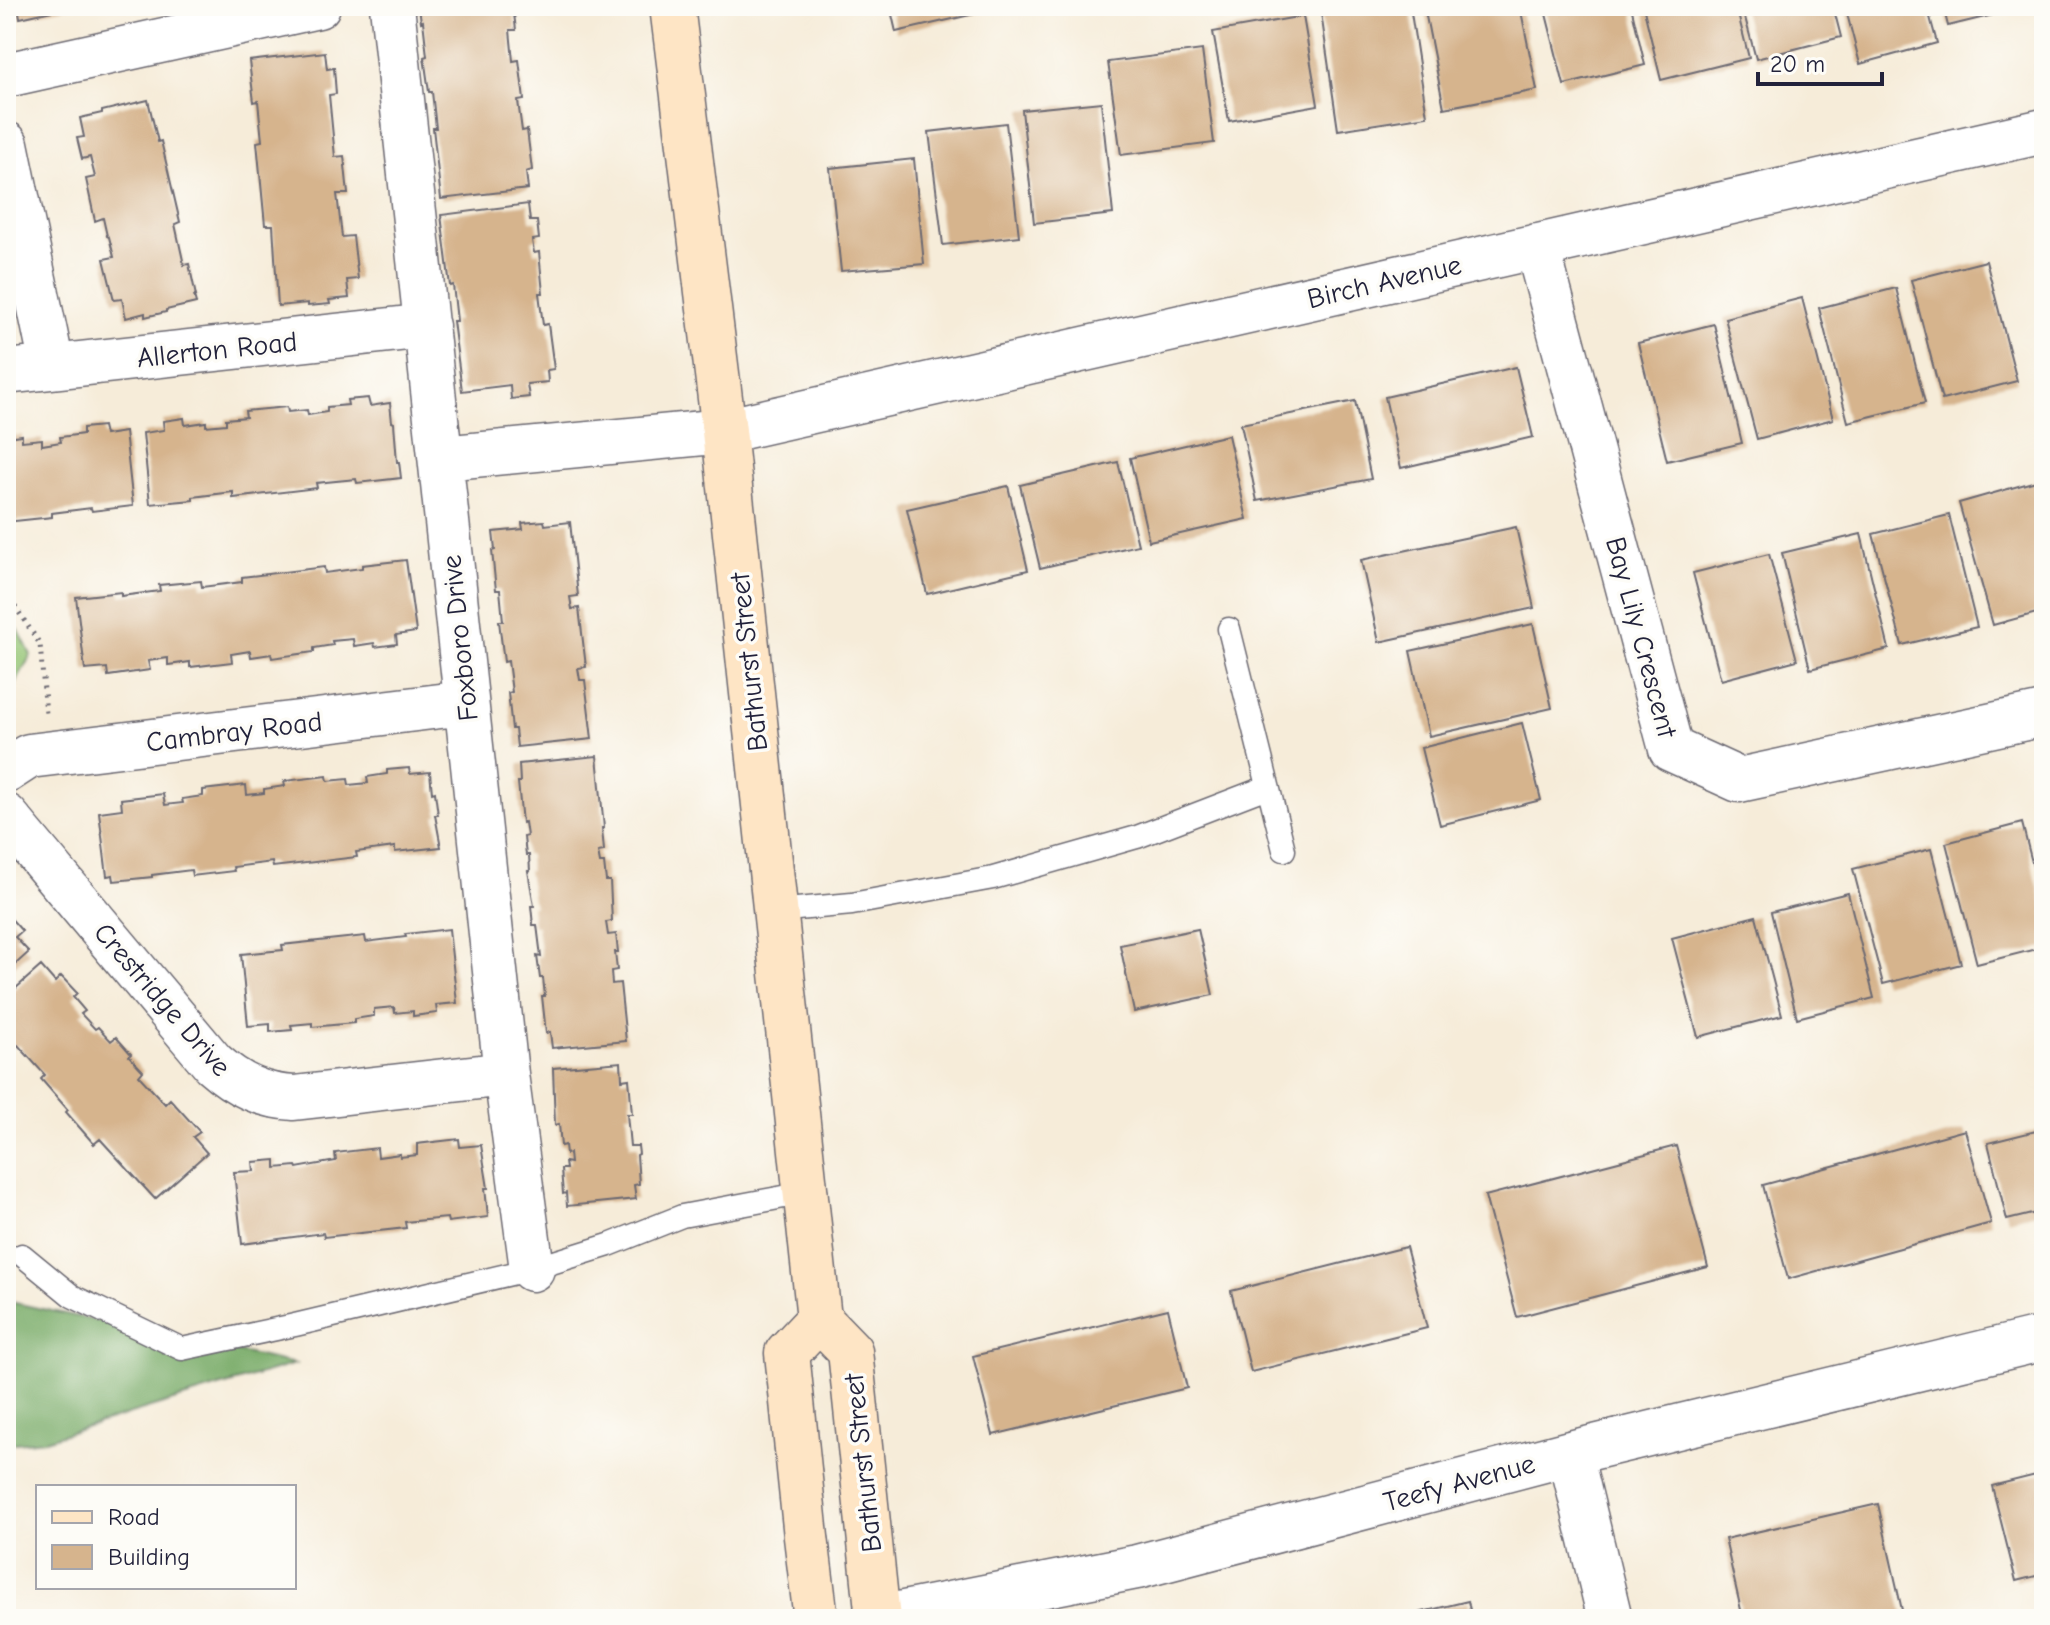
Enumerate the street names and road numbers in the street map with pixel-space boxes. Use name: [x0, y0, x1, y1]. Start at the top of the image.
street label: Birch Avenue: [1304, 249, 1464, 315]
street label: Allerton Road: [135, 326, 299, 374]
street label: Bay Lily Crescent: [1599, 533, 1683, 742]
street label: Foxboro Drive: [435, 553, 485, 723]
street label: Bathurst Street: [724, 570, 774, 753]
street label: Cambray Road: [144, 705, 324, 759]
street label: Crestridge Drive: [87, 917, 237, 1083]
street label: Bathurst Street: [838, 1371, 888, 1554]
street label: Teefy Avenue: [1380, 1447, 1538, 1519]

